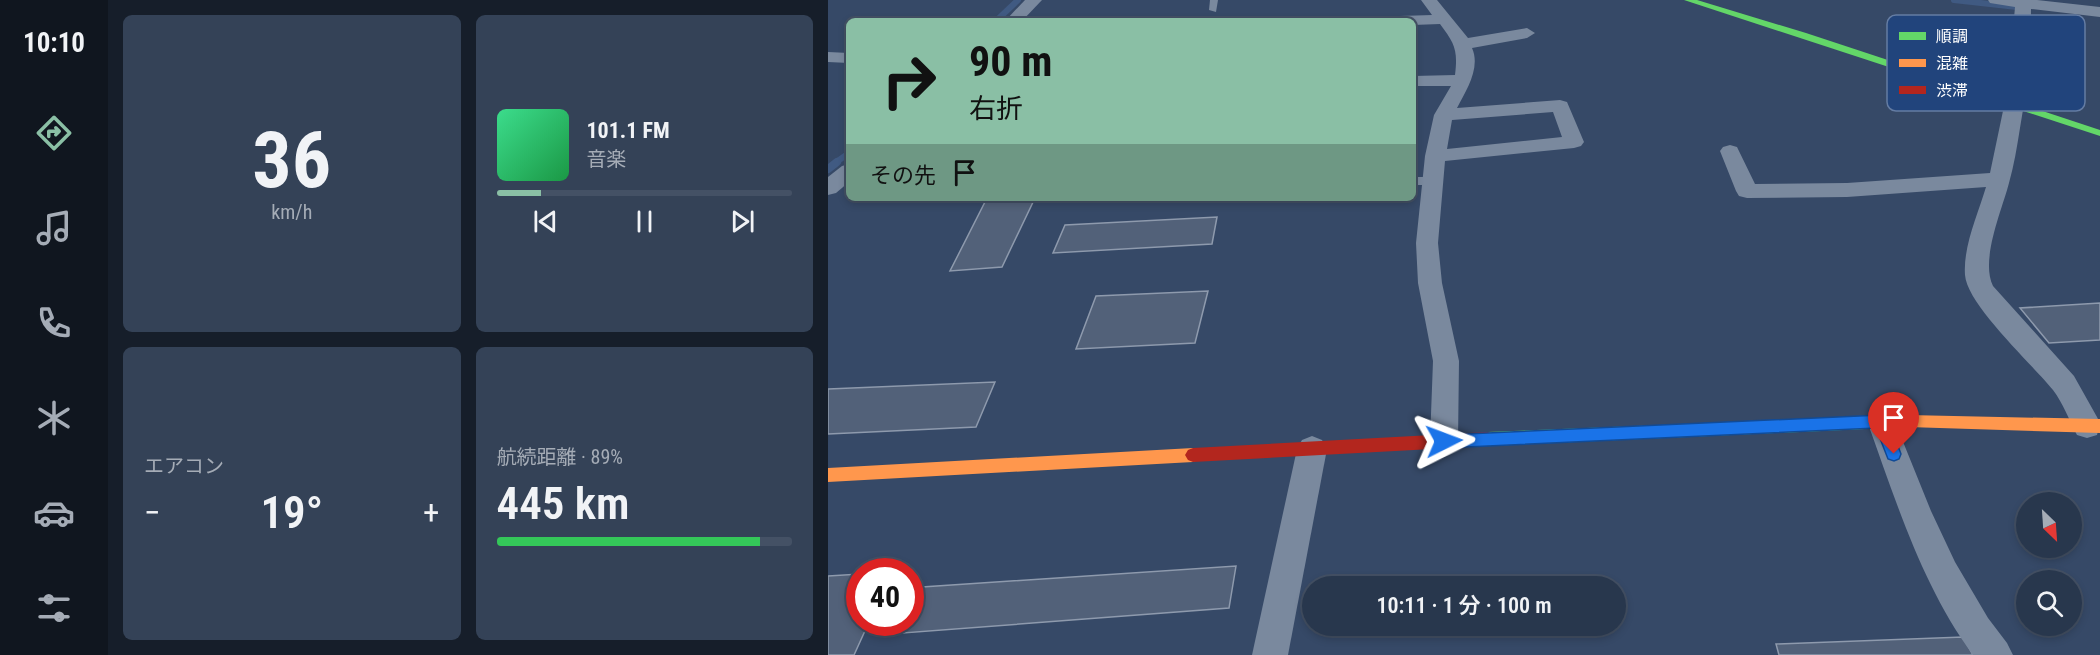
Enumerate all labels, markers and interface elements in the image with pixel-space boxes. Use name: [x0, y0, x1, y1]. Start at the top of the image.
legend: [1887, 15, 2085, 111]
text: 10:10: [23, 27, 85, 59]
text: 順調: [1936, 27, 1968, 46]
text: 90 m: [969, 37, 1052, 86]
icon: right: [870, 42, 948, 120]
text: 混雑: [1936, 54, 1968, 73]
text: 渋滞: [1936, 81, 1968, 100]
text: 右折: [969, 93, 1023, 125]
icon: directions: [33, 112, 75, 154]
text: 36: [252, 115, 331, 206]
text: 101.1 FM: [587, 118, 670, 143]
text: 音楽: [587, 147, 627, 171]
icon: arrive: [948, 156, 981, 189]
text: その先: [870, 163, 936, 188]
text: km/h: [271, 200, 312, 224]
icon: previous: [529, 205, 562, 238]
icon: pause: [628, 205, 661, 238]
icon: next: [726, 205, 759, 238]
icon: music: [33, 207, 75, 249]
icon: phone: [33, 302, 75, 344]
pin: [1868, 392, 1919, 454]
icon: climate: [33, 397, 75, 439]
icon: arrive: [1877, 401, 1910, 434]
position arrow: [1412, 409, 1476, 473]
text: 航続距離 · 89%: [497, 445, 623, 469]
text: エアコン: [144, 454, 224, 478]
text: 445 km: [497, 477, 630, 530]
text: 19°: [260, 486, 323, 539]
icon: car: [33, 492, 75, 534]
north arrow: [2016, 492, 2082, 558]
map controls: [2016, 492, 2082, 636]
text: −: [144, 493, 161, 532]
text: +: [423, 493, 439, 532]
speed limit sign: 40: [846, 558, 924, 636]
button: search: [2016, 570, 2082, 636]
icon: filters: [33, 587, 75, 629]
text: 10:11 · 1 分 · 100 m: [1376, 593, 1552, 618]

